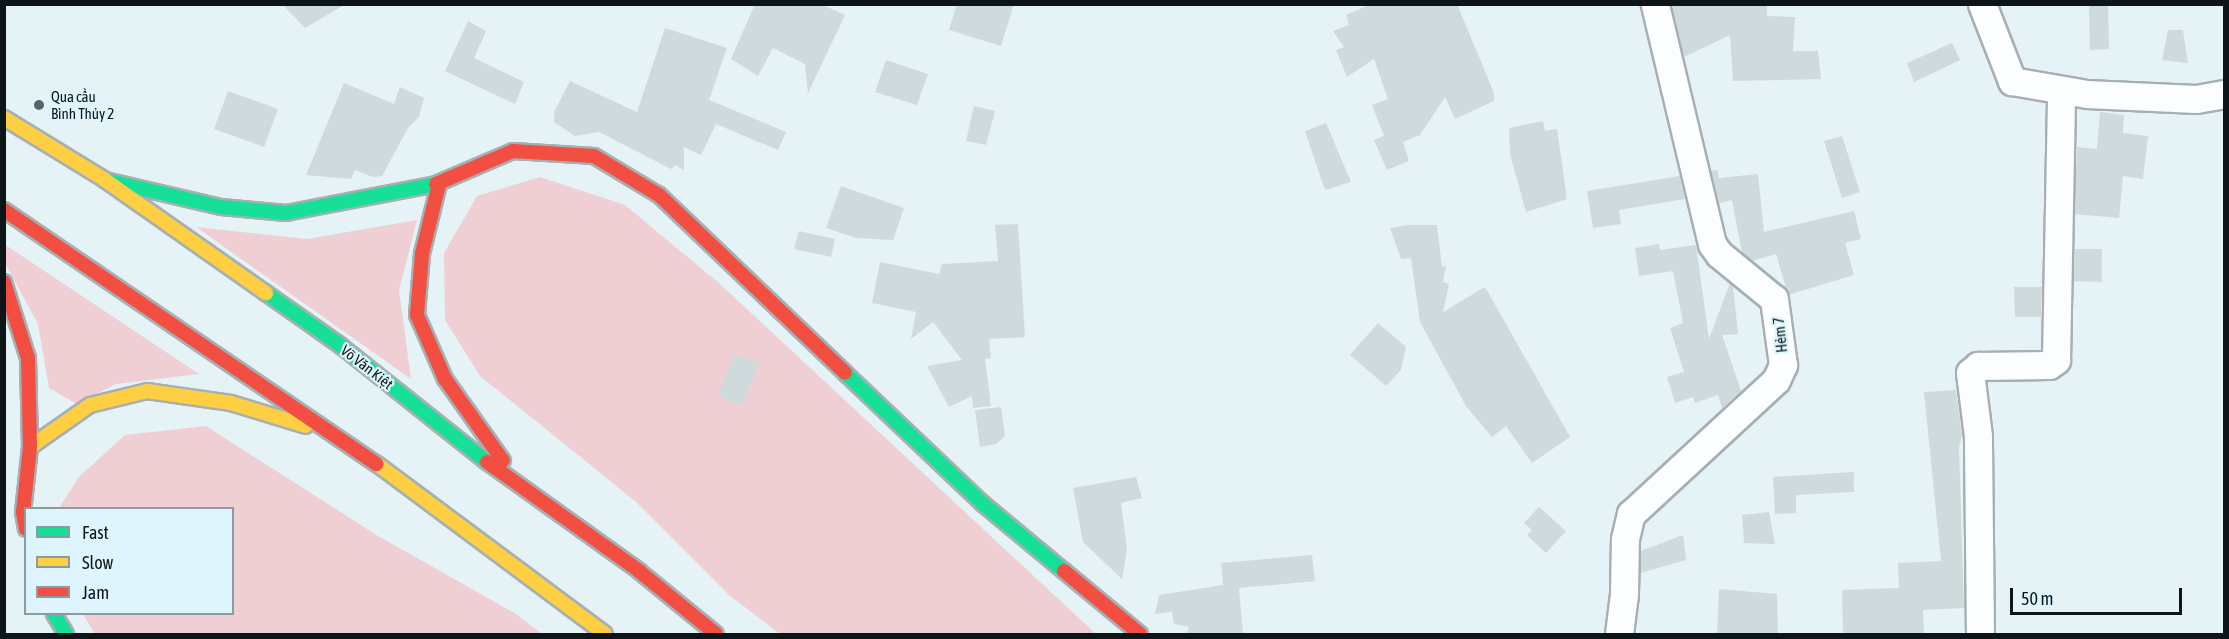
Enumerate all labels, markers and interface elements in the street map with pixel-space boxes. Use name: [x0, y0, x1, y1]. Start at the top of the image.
place label: Qua cầu Bình Thủy 2: [51, 87, 114, 122]
marker: Qua cầu Bình Thủy 2: [32, 98, 46, 112]
street label: Hẻm 7: [1769, 316, 1791, 354]
street label: Võ Văn Kiệt: [337, 341, 397, 393]
legend: [24, 507, 234, 615]
text: Fast: [82, 522, 109, 543]
text: Slow: [82, 552, 113, 573]
scale bar: [2013, 576, 2186, 614]
text: Jam: [82, 582, 109, 603]
text: 50 m: [2021, 588, 2053, 609]

